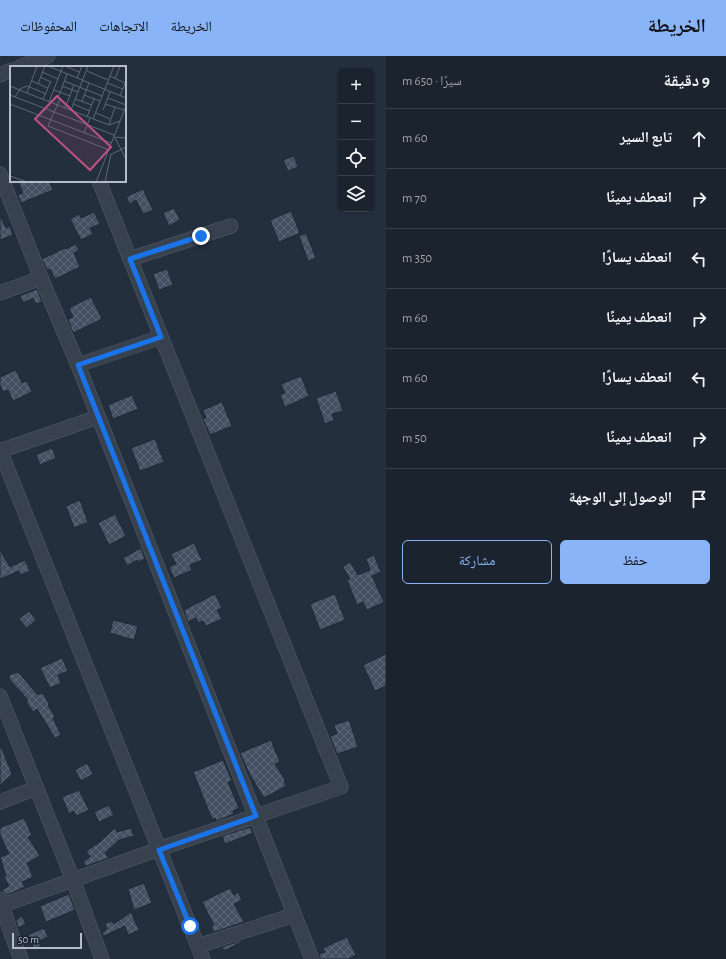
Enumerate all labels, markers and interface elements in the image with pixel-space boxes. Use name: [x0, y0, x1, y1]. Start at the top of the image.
text: الخريطة: [648, 17, 706, 36]
text: المحفوظات: [20, 20, 77, 34]
text: الاتجاهات: [99, 20, 149, 34]
text: الخريطة: [171, 20, 212, 34]
inset map: [10, 66, 126, 182]
map controls: [338, 68, 374, 212]
button: +: [338, 68, 374, 104]
text: 9 دقيقة: [664, 72, 710, 89]
text: سيرًا · 650 m: [402, 75, 462, 88]
button: −: [338, 104, 374, 140]
icon: ahead: [688, 128, 710, 150]
text: تابع السير: [620, 130, 672, 145]
text: 60 m: [402, 132, 428, 145]
button: locate: [338, 140, 374, 176]
button: layers: [338, 176, 374, 212]
icon: right: [688, 188, 710, 210]
text: انعطف يمينًا: [606, 190, 672, 205]
text: 70 m: [402, 192, 427, 205]
route end: [192, 227, 210, 245]
icon: left: [688, 248, 710, 270]
text: انعطف يسارًا: [602, 250, 672, 265]
text: 350 m: [402, 252, 432, 265]
icon: right: [688, 308, 710, 330]
text: انعطف يمينًا: [606, 310, 672, 325]
text: 60 m: [402, 312, 428, 325]
icon: left: [688, 368, 710, 390]
text: انعطف يسارًا: [602, 370, 672, 385]
text: 60 m: [402, 372, 428, 385]
icon: right: [688, 428, 710, 450]
text: انعطف يمينًا: [606, 430, 672, 445]
text: 50 m: [402, 432, 427, 445]
icon: arrive: [688, 488, 710, 510]
text: الوصول إلى الوجهة: [569, 490, 672, 505]
button: مشاركة: [402, 540, 552, 584]
button: حفظ: [560, 540, 710, 584]
route start: [181, 917, 199, 935]
scale bar: [12, 931, 82, 950]
text: 50 m: [18, 934, 39, 945]

